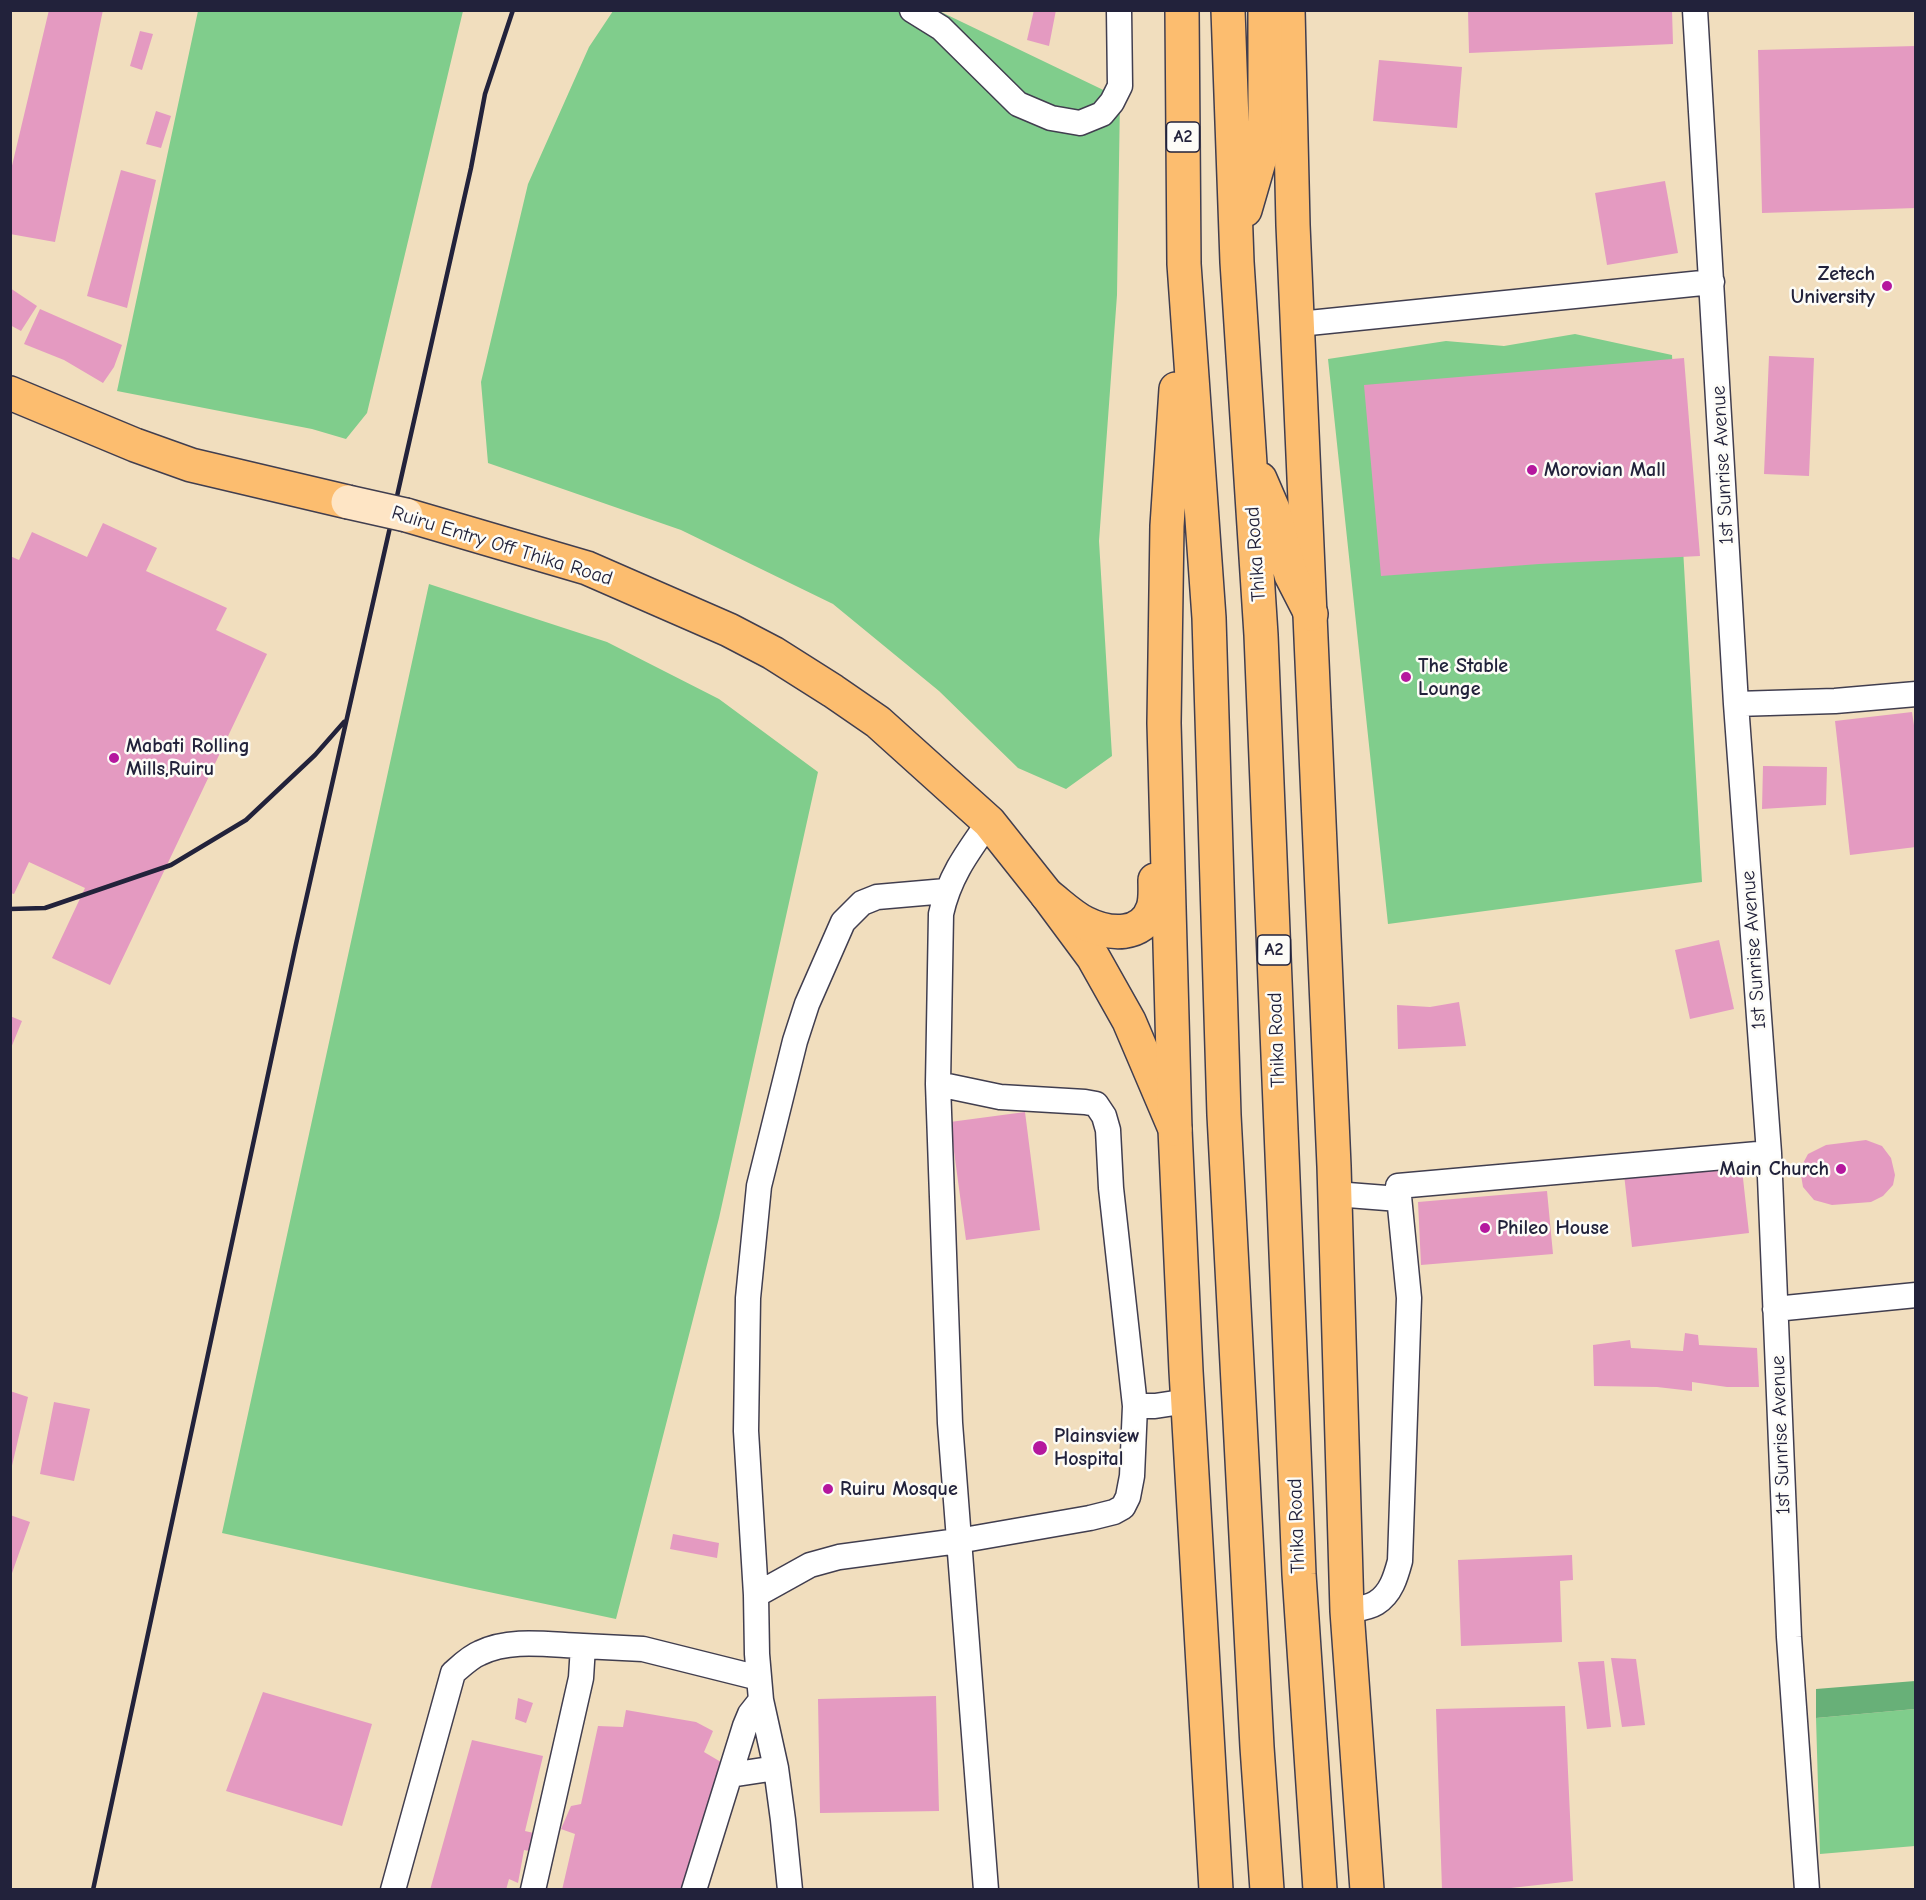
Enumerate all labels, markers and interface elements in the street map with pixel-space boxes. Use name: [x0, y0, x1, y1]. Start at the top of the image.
road number: A2: [1166, 122, 1200, 152]
place label: Zetech University: [1791, 262, 1875, 309]
marker: Zetech University: [1880, 279, 1894, 293]
street label: 1st Sunrise Avenue: [1707, 385, 1739, 545]
place label: Morovian Mall: [1544, 458, 1666, 482]
marker: Morovian Mall: [1525, 463, 1539, 477]
street label: Ruiru Entry Off Thika Road: [389, 501, 615, 591]
street label: Thika Road: [1241, 506, 1271, 602]
place label: The Stable Lounge: [1418, 654, 1508, 701]
marker: The Stable Lounge: [1399, 670, 1413, 684]
place label: Mabati Rolling Mills,Ruiru: [126, 734, 250, 781]
marker: Mabati Rolling Mills,Ruiru: [107, 751, 121, 765]
street label: 1st Sunrise Avenue: [1736, 870, 1772, 1030]
road number: A2: [1258, 935, 1290, 965]
street label: Thika Road: [1263, 992, 1291, 1088]
place label: Main Church: [1720, 1157, 1829, 1181]
marker: Main Church: [1834, 1162, 1848, 1176]
place label: Phileo House: [1497, 1216, 1609, 1240]
marker: Phileo House: [1478, 1221, 1492, 1235]
street label: 1st Sunrise Avenue: [1766, 1355, 1796, 1515]
place label: Plainsview Hospital: [1054, 1424, 1140, 1471]
marker: Plainsview Hospital: [1031, 1439, 1049, 1457]
place label: Ruiru Mosque: [840, 1477, 958, 1501]
street label: Thika Road: [1283, 1478, 1311, 1574]
marker: Ruiru Mosque: [821, 1482, 835, 1496]

